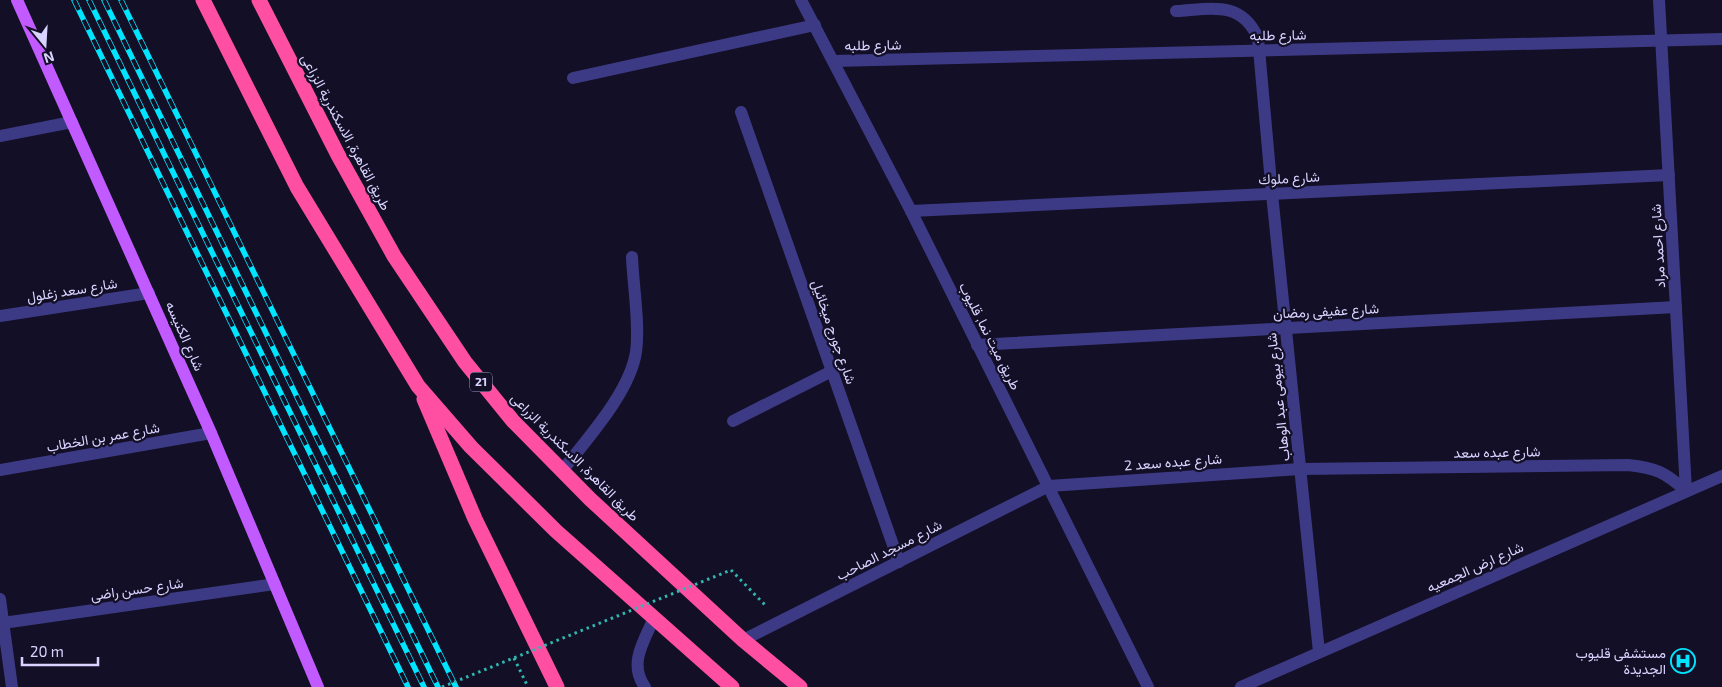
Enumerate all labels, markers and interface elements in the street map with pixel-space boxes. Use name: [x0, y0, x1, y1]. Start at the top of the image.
north arrow: [20, 20, 70, 70]
street label: شارع طلبه: [1249, 26, 1307, 46]
street label: شارع طلبه: [844, 36, 902, 56]
text: N: [42, 48, 57, 67]
street label: طريق القاهرة, الاسكندرية الزراعى: [297, 51, 395, 213]
street label: شارع ملوك: [1258, 167, 1320, 191]
street label: شارع احمد مراد: [1647, 203, 1671, 289]
street label: شارع سعد زغلول: [25, 274, 119, 308]
street label: شارع جورج ميخائيل: [806, 277, 860, 387]
street label: طريق ميت نما, قليوب: [955, 279, 1025, 393]
street label: شارع الكنيسه: [160, 298, 208, 375]
street label: شارع عفيفى رمضان: [1273, 299, 1380, 325]
street label: شارع بيومى عبد الوهاب: [1262, 332, 1296, 462]
road number: 21: [470, 372, 492, 392]
street label: طريق القاهرة, الاسكندرية الزراعى: [507, 389, 643, 525]
street label: شارع عمر بن الخطاب: [45, 418, 161, 458]
street label: شارع عبده سعد: [1453, 442, 1541, 464]
street label: شارع عبده سعد 2: [1123, 450, 1223, 476]
street label: شارع مسجد الصاحب: [833, 516, 946, 586]
street label: شارع ارض الجمعيه: [1424, 538, 1527, 598]
street label: شارع حسن راضى: [89, 574, 185, 606]
scale bar: [22, 634, 99, 666]
text: 20 m: [30, 642, 64, 660]
place label: مستشفى قليوب الجديدة: [1576, 644, 1666, 678]
hospital icon: مستشفى قليوب الجديدة: [1670, 648, 1696, 674]

